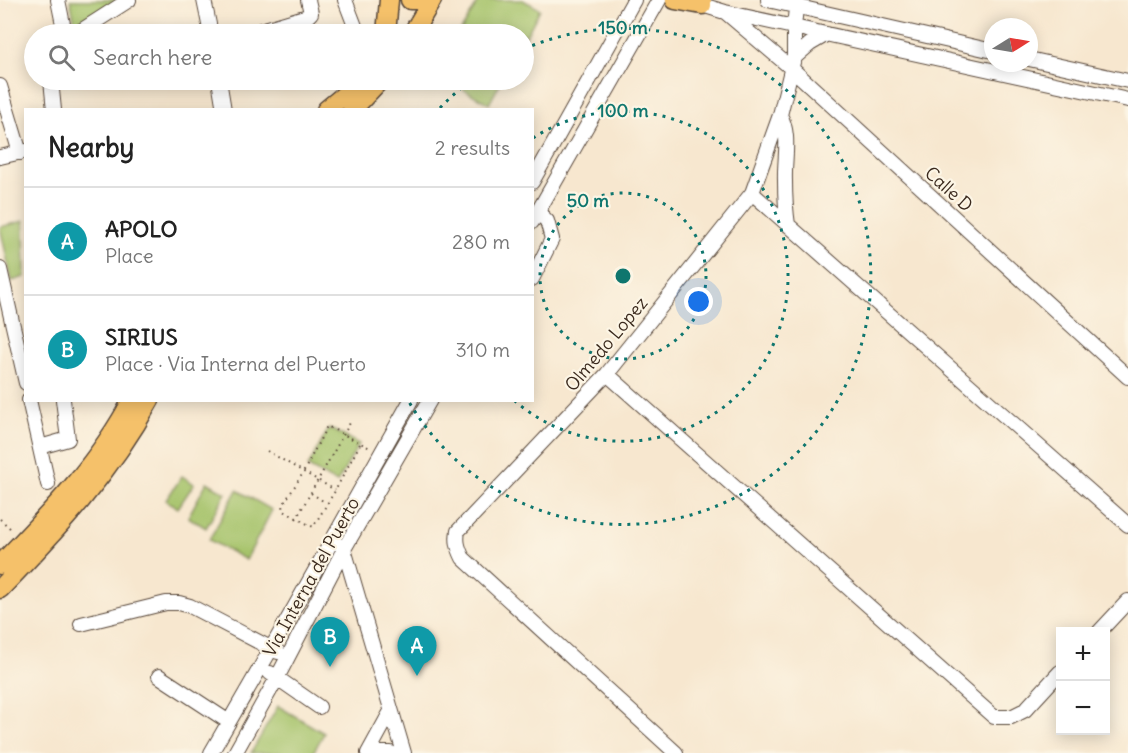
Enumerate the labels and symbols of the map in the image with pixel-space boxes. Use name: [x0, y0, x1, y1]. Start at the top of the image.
text: 150 m: [598, 16, 648, 39]
north arrow: [984, 18, 1038, 72]
text: 100 m: [598, 99, 649, 122]
street label: Calle D: [920, 161, 978, 217]
text: 50 m: [567, 189, 609, 212]
centre of rings: [613, 266, 633, 286]
your location: [684, 287, 713, 316]
street label: Olmedo Lopez: [560, 292, 653, 396]
street label: Via Interna del Puerto: [258, 493, 364, 661]
pin: B: [310, 618, 350, 667]
pin: A: [398, 626, 436, 676]

